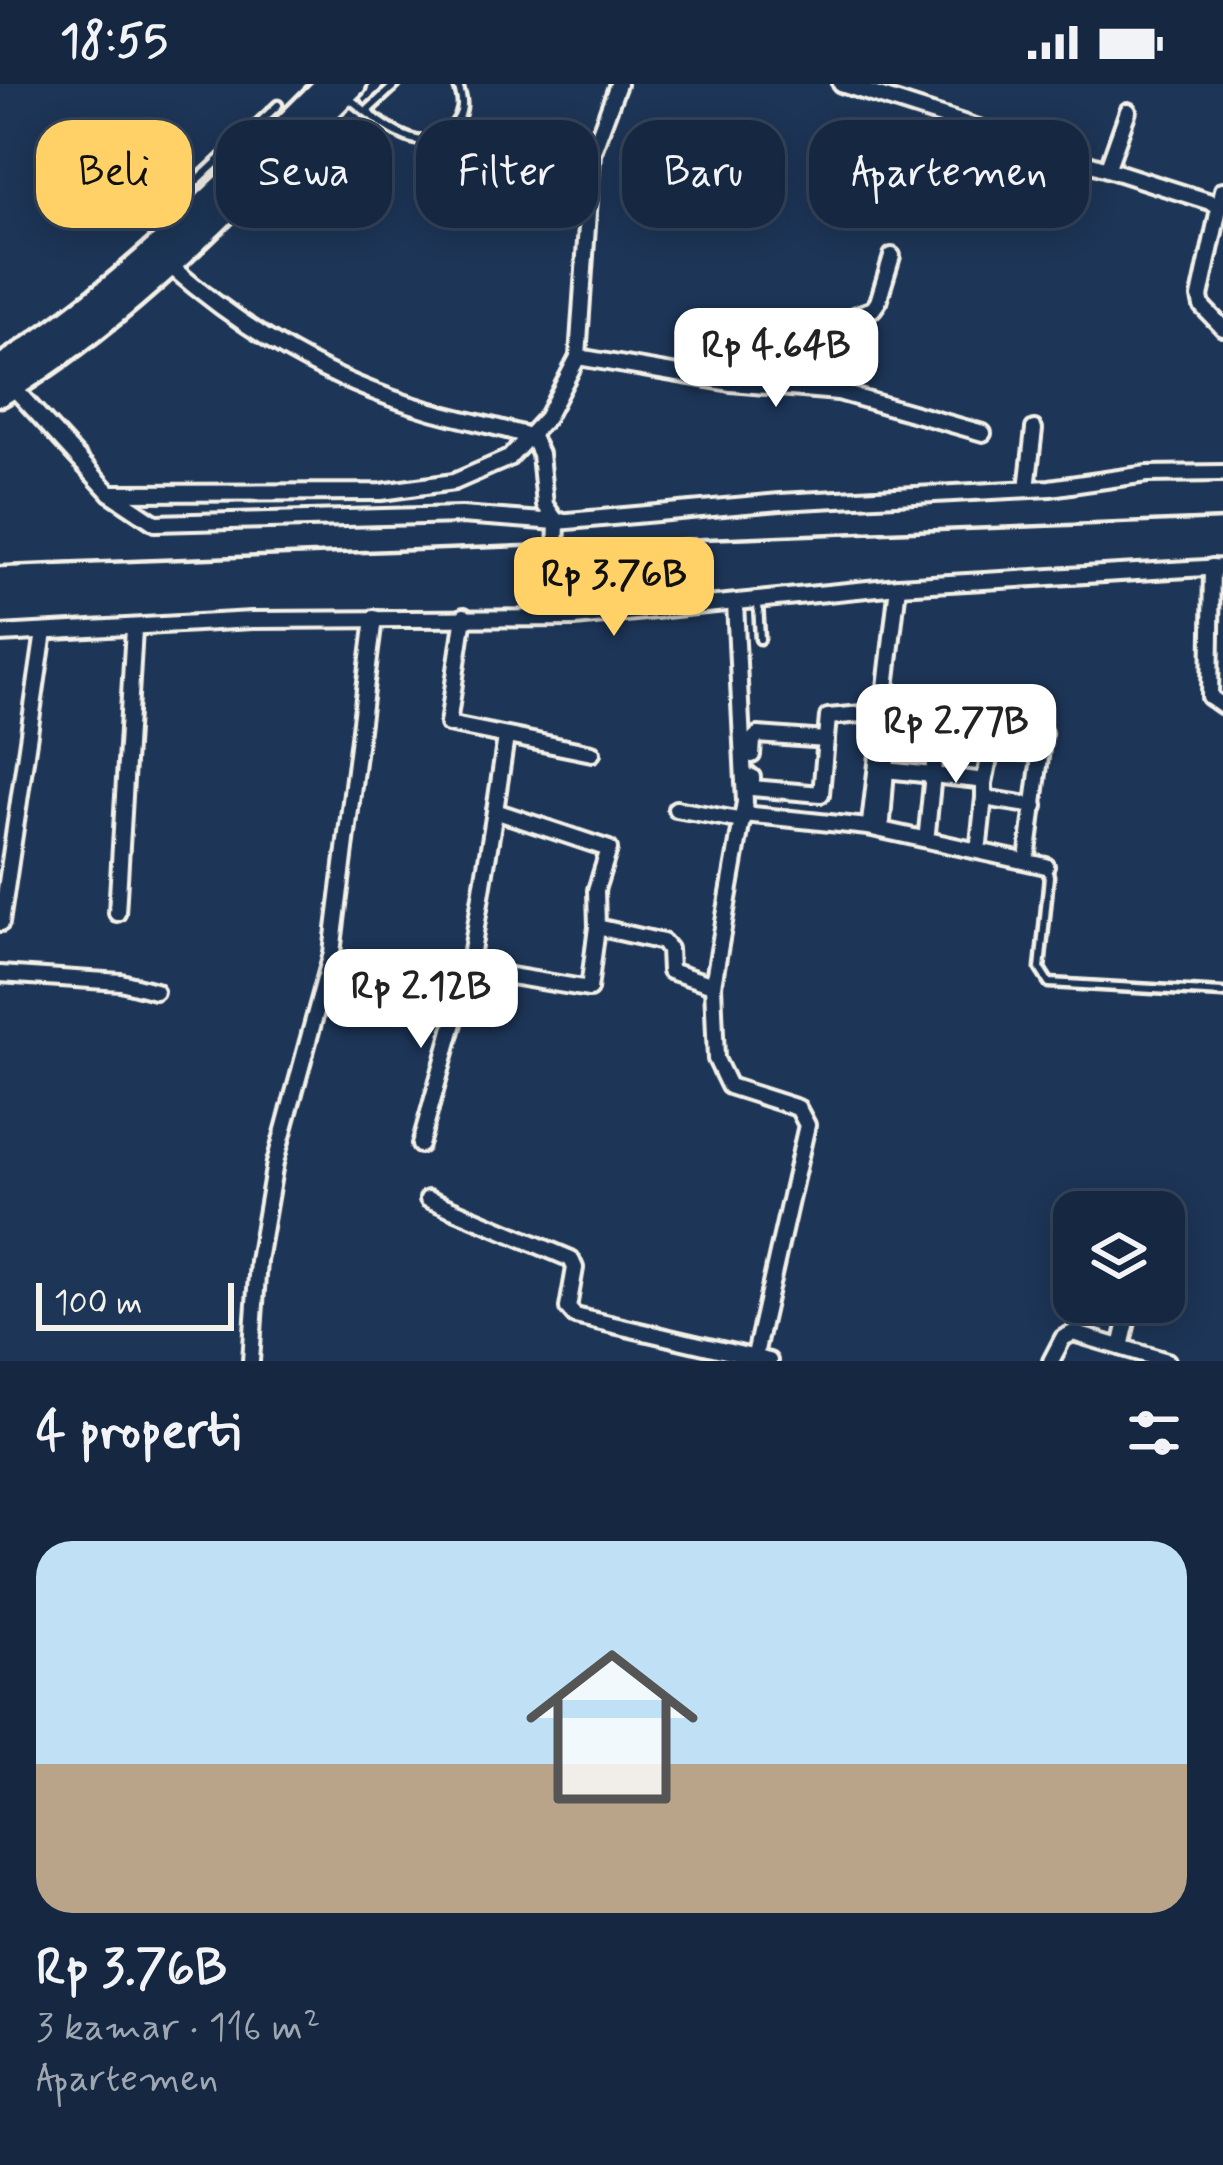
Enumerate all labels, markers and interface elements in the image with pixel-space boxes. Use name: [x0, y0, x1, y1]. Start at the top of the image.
text: 18:55: [60, 13, 168, 72]
chip: Beli: [36, 120, 192, 228]
chip: Sewa: [216, 120, 392, 228]
chip: Filter: [416, 120, 598, 228]
chip: Baru: [622, 120, 785, 228]
chip: Apartemen: [809, 120, 1089, 228]
pin: Rp 4.64B: [652, 308, 900, 410]
text: Rp 4.64B: [701, 321, 851, 372]
pin: Rp 3.76B: [490, 537, 738, 639]
text: Rp 3.76B: [541, 550, 687, 601]
pin: Rp 2.77B: [832, 684, 1080, 786]
text: Rp 2.77B: [883, 697, 1029, 748]
pin: Rp 2.12B: [297, 949, 545, 1051]
text: Rp 2.12B: [351, 962, 491, 1013]
map controls: [1053, 1191, 1185, 1323]
button: layers: [1053, 1191, 1185, 1323]
scale bar: [36, 1277, 234, 1330]
text: 100 m: [54, 1282, 143, 1326]
text: 4 properti: [36, 1400, 240, 1466]
icon: filters: [1121, 1400, 1187, 1466]
icon: home: [504, 1619, 720, 1835]
text: Rp 3.76B: [36, 1937, 227, 2003]
text: 3 kamar · 116 m²: [36, 2003, 320, 2054]
text: Apartemen: [36, 2054, 218, 2105]

